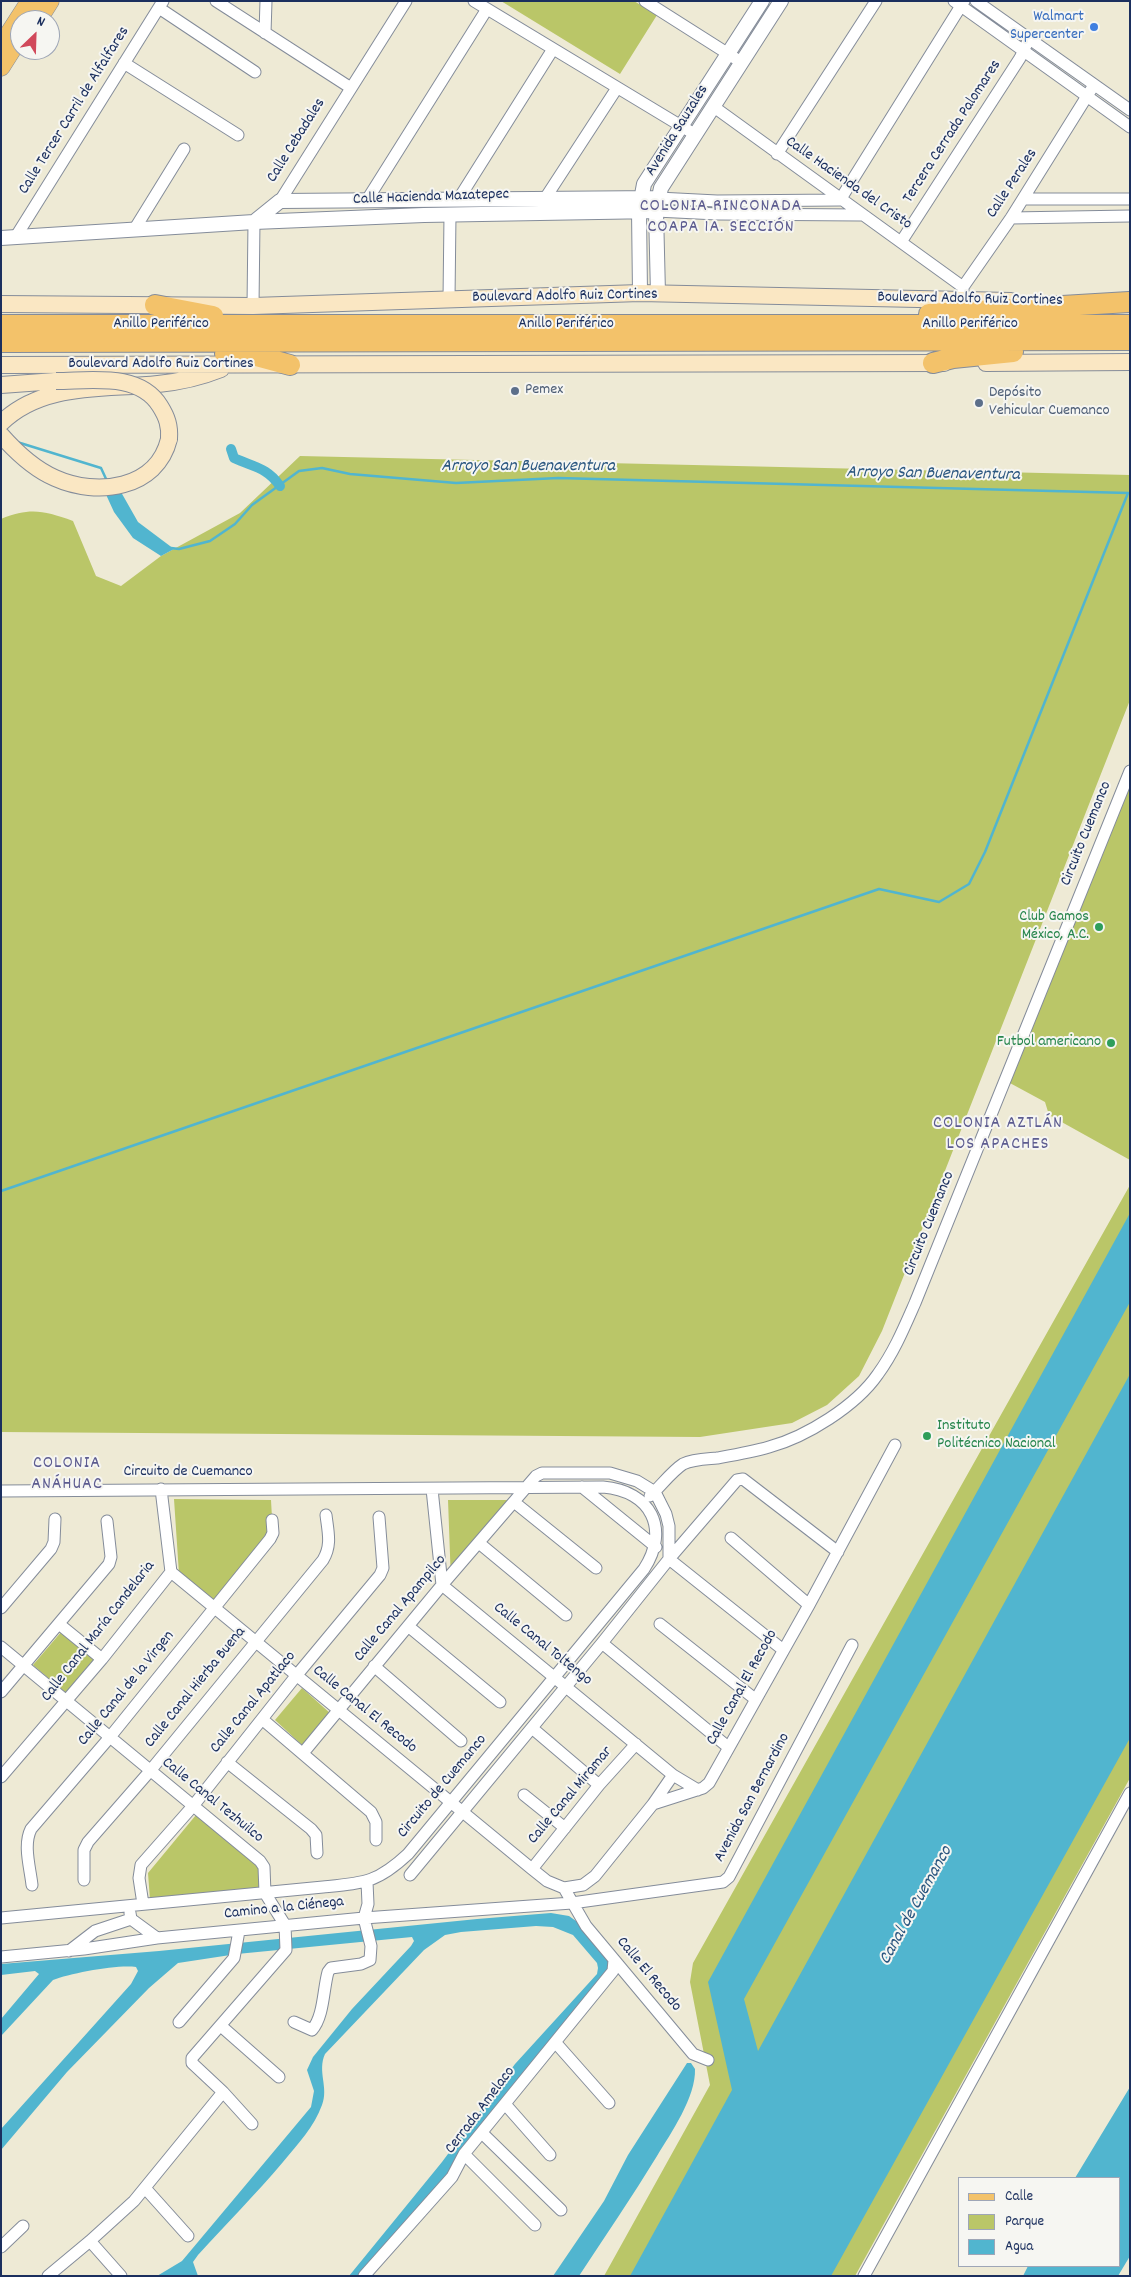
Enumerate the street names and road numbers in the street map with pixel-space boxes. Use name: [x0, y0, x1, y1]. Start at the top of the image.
street label: Calle Tercer Carril de Alfalfares: [15, 23, 135, 199]
street label: Tercera Cerrada Palomares: [900, 57, 1006, 207]
street label: Avenida Sauzales: [642, 82, 714, 180]
street label: Calle Cebadales: [264, 95, 330, 187]
street label: Calle Hacienda del Cristo: [781, 133, 915, 235]
street label: Calle Perales: [983, 146, 1043, 222]
street label: Calle Hacienda Mazatepec: [353, 186, 509, 210]
street label: Boulevard Adolfo Ruiz Cortines: [472, 286, 658, 308]
street label: Boulevard Adolfo Ruiz Cortines: [877, 289, 1063, 311]
street label: Anillo Periférico: [113, 315, 209, 335]
street label: Anillo Periférico: [518, 315, 614, 335]
street label: Anillo Periférico: [922, 315, 1018, 335]
street label: Boulevard Adolfo Ruiz Cortines: [68, 355, 254, 375]
street label: Circuito Cuemanco: [1057, 779, 1117, 889]
street label: Circuito Cuemanco: [900, 1169, 960, 1279]
street label: Circuito de Cuemanco: [123, 1463, 253, 1483]
street label: Calle Canal Apampilco: [351, 1552, 451, 1666]
street label: Calle Canal María Candelaria: [38, 1558, 160, 1706]
street label: Calle Canal Toltengo: [489, 1599, 595, 1691]
street label: Calle Canal Hierba Buena: [141, 1624, 251, 1752]
street label: Calle Canal El Recodo: [703, 1627, 783, 1749]
street label: Calle Canal de la Virgen: [75, 1628, 179, 1750]
street label: Calle Canal Apatlaco: [207, 1648, 301, 1758]
street label: Calle Canal El Recodo: [308, 1662, 420, 1758]
street label: Avenida San Bernardino: [711, 1730, 795, 1866]
street label: Circuito de Cuemanco: [394, 1731, 492, 1843]
street label: Calle Canal Miramar: [525, 1743, 617, 1849]
street label: Calle Canal Tezhuilco: [157, 1754, 267, 1848]
street label: Camino a la Ciénega: [223, 1893, 345, 1925]
street label: Calle El Recodo: [611, 1934, 685, 2016]
street label: Cerrada Amelaco: [442, 2063, 520, 2159]

